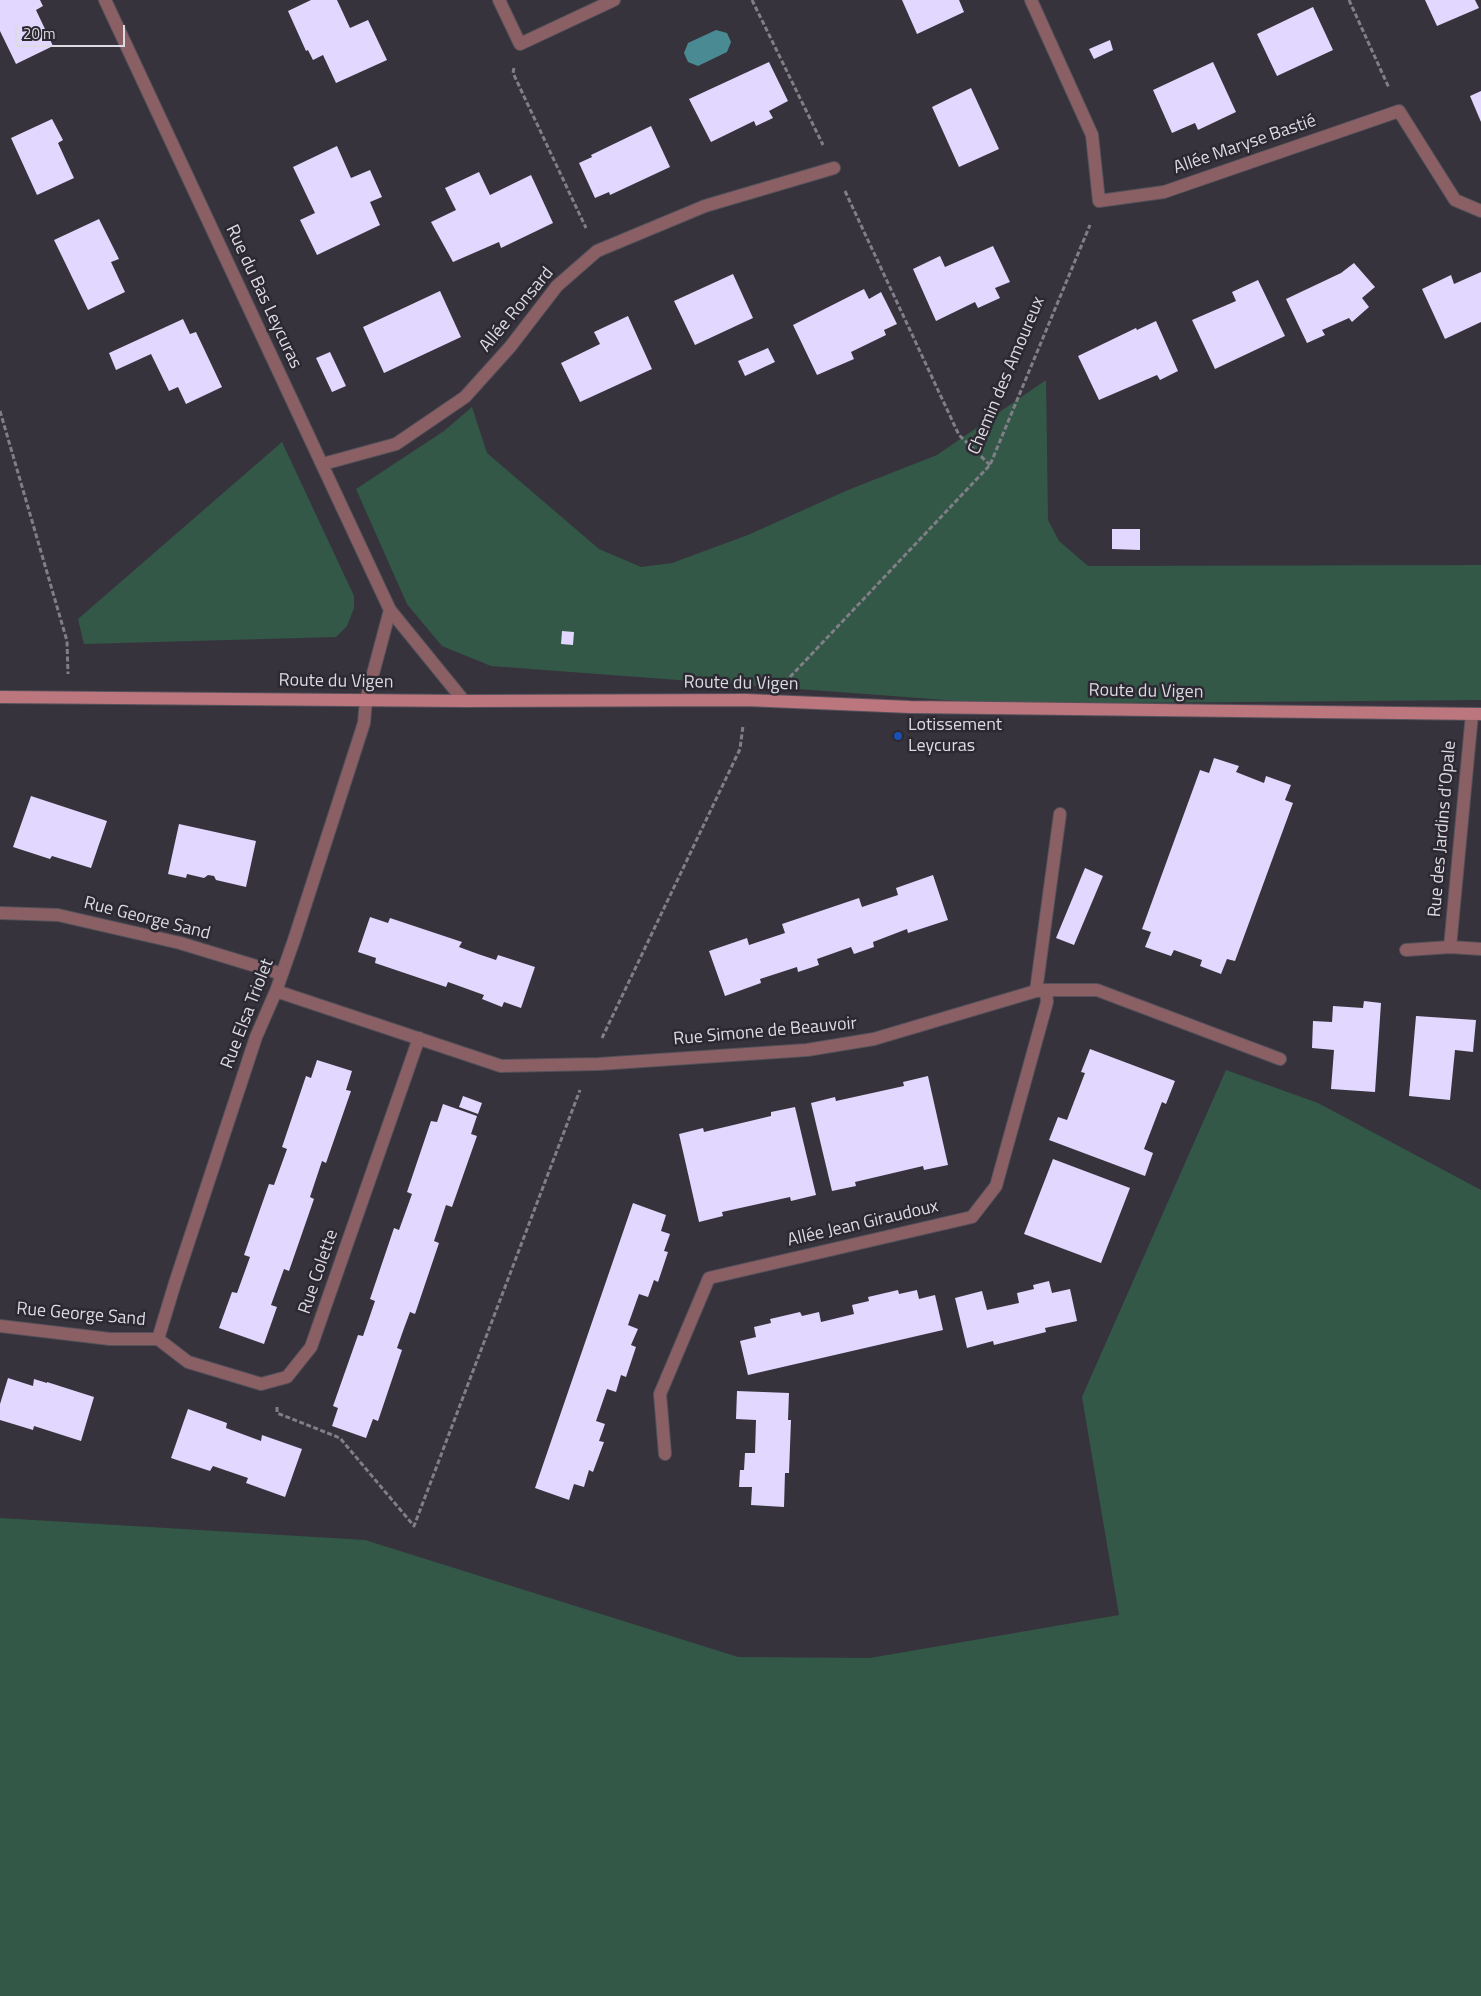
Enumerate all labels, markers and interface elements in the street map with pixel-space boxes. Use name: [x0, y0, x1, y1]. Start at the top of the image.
scale bar: [18, 15, 128, 47]
text: 20 m: [23, 22, 56, 45]
street label: Allée Maryse Bastié: [1171, 110, 1319, 180]
street label: Rue du Bas Leycuras: [220, 222, 306, 372]
street label: Allée Ronsard: [475, 263, 559, 357]
street label: Chemin des Amoureux: [964, 294, 1050, 458]
street label: Route du Vigen: [278, 670, 394, 694]
street label: Route du Vigen: [683, 672, 799, 696]
street label: Route du Vigen: [1088, 680, 1204, 704]
place label: Lotissement Leycuras: [908, 715, 1002, 758]
marker: Lotissement Leycuras: [892, 730, 904, 742]
street label: Rue des Jardins d'Opale: [1425, 740, 1461, 918]
street label: Rue George Sand: [81, 893, 213, 945]
street label: Rue Elsa Triolet: [217, 956, 279, 1072]
street label: Rue Simone de Beauvoir: [672, 1013, 858, 1051]
street label: Allée Jean Giraudoux: [785, 1196, 941, 1252]
street label: Rue Colette: [295, 1227, 343, 1317]
street label: Rue George Sand: [15, 1299, 147, 1331]

